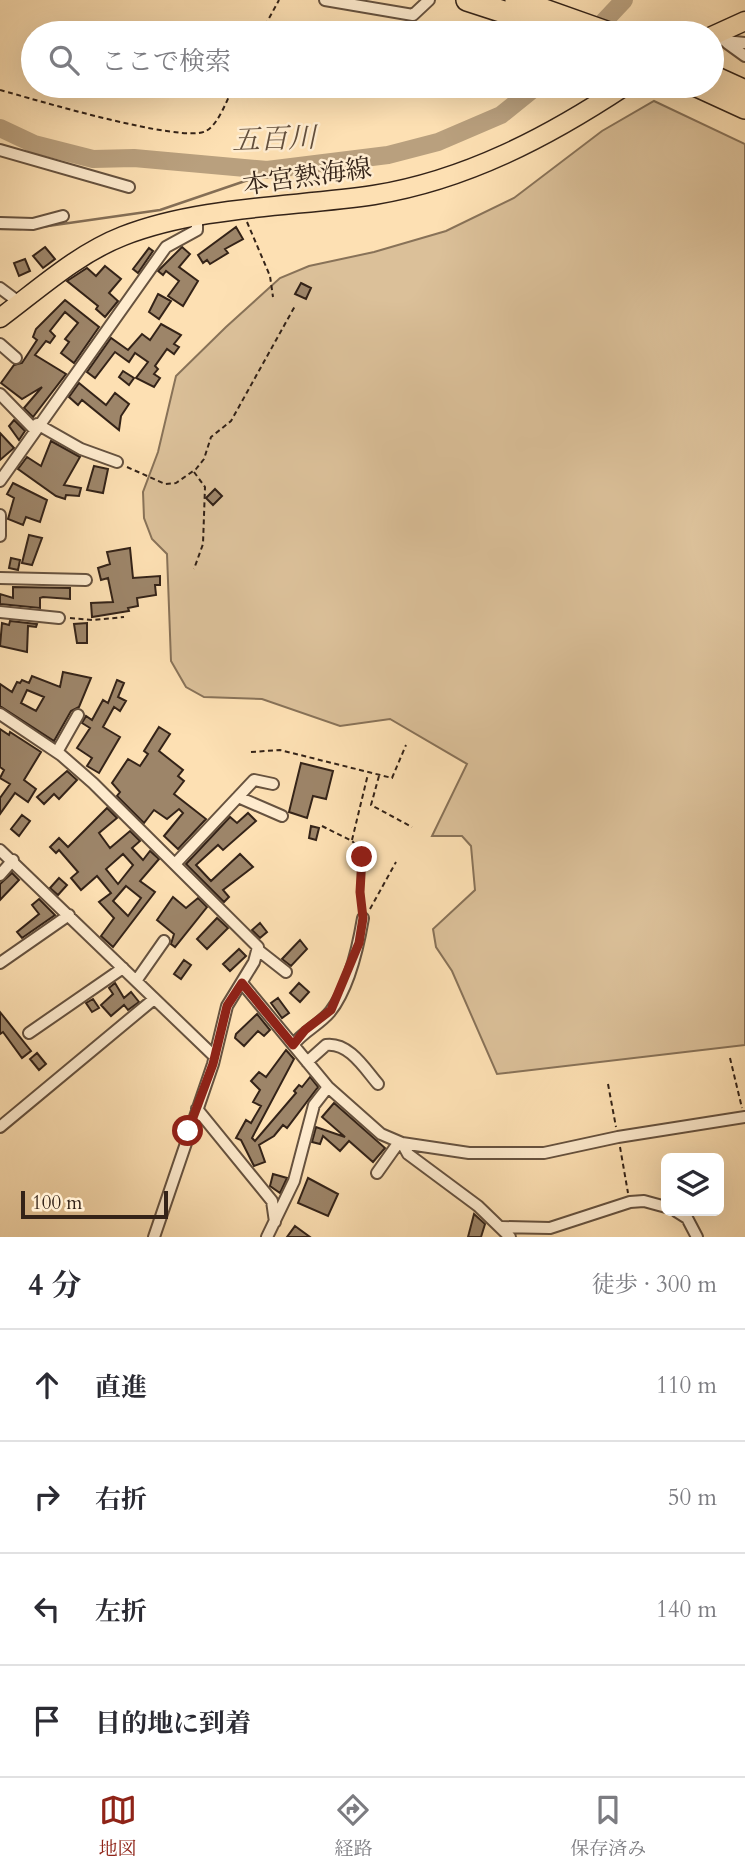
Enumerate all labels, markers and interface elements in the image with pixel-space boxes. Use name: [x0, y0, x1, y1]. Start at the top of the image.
search box: [21, 21, 724, 98]
icon: search: [45, 41, 83, 79]
text: ここで検索: [101, 44, 231, 79]
water label: 五百川: [231, 118, 320, 159]
street label: 本宮熱海線: [240, 150, 374, 203]
route end: [346, 841, 377, 872]
route start: [172, 1115, 203, 1146]
map controls: [661, 1153, 724, 1216]
button: layers: [661, 1153, 724, 1216]
scale bar: [21, 1188, 168, 1220]
text: 100 m: [32, 1190, 82, 1216]
text: 4 分: [28, 1265, 81, 1306]
text: 徒歩 · 300 m: [592, 1269, 717, 1300]
icon: ahead: [28, 1366, 66, 1404]
text: 直進: [95, 1370, 147, 1405]
text: 110 m: [656, 1370, 717, 1401]
icon: right: [28, 1478, 66, 1516]
text: 右折: [95, 1482, 147, 1517]
text: 50 m: [668, 1482, 717, 1513]
icon: left: [28, 1590, 66, 1628]
text: 左折: [95, 1594, 147, 1629]
text: 140 m: [656, 1594, 717, 1625]
icon: arrive: [28, 1702, 66, 1740]
text: 目的地に到着: [95, 1706, 251, 1741]
tab: 地図: [99, 1791, 137, 1862]
tab: 経路: [334, 1791, 372, 1862]
tab: 保存済み: [570, 1791, 646, 1862]

